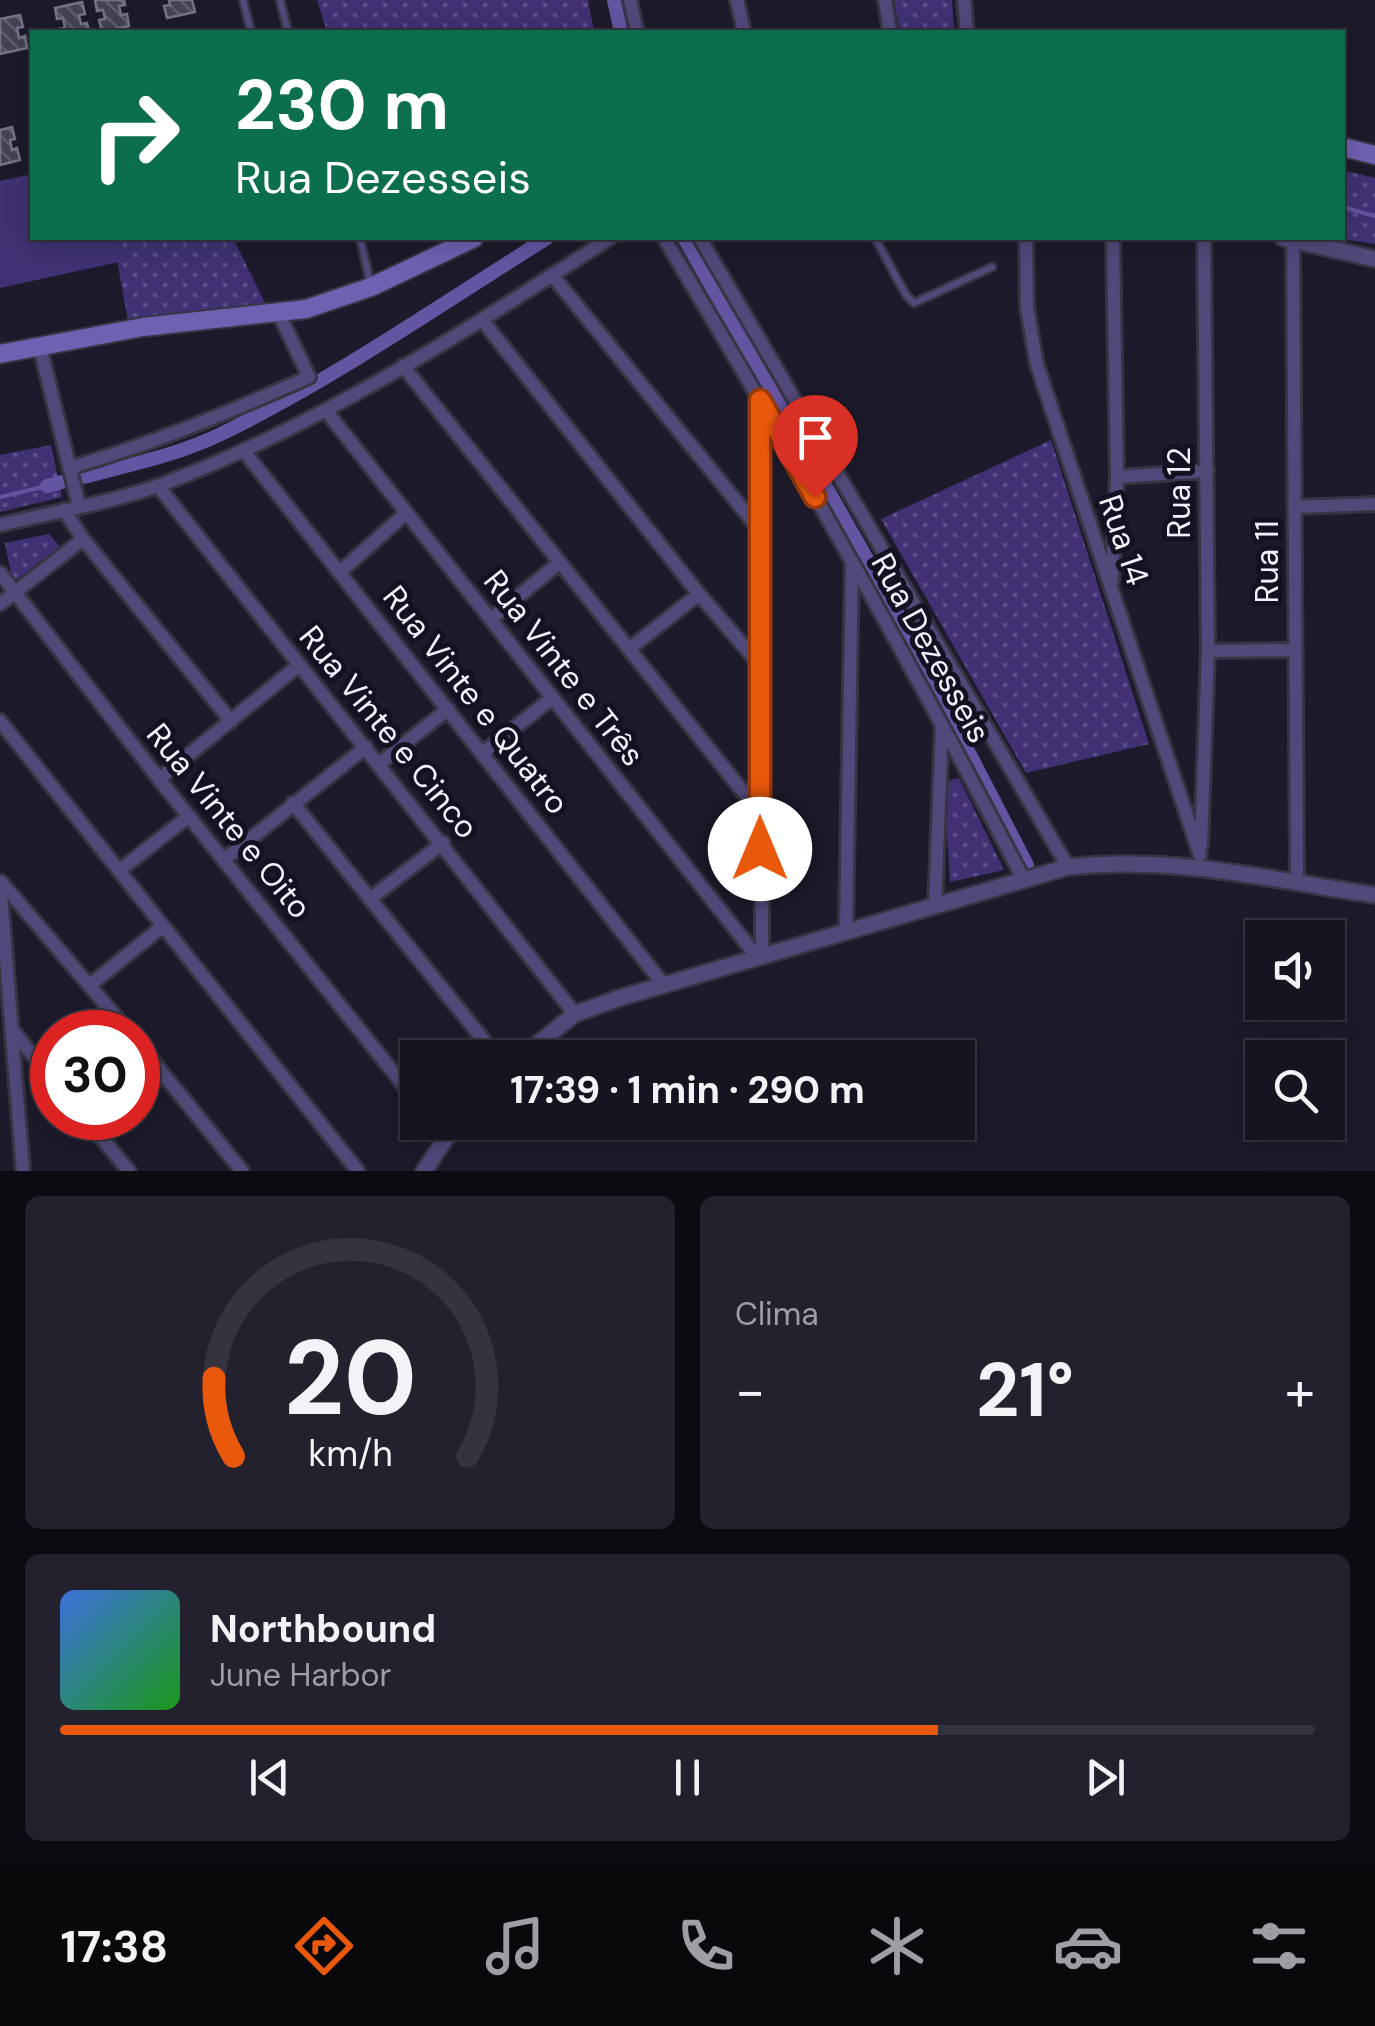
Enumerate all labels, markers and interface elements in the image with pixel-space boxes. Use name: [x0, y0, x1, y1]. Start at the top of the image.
text: 230 m: [235, 60, 449, 151]
icon: right: [70, 70, 200, 200]
text: Rua Dezesseis: [235, 148, 531, 207]
pin: [773, 395, 858, 498]
icon: arrive: [788, 410, 843, 465]
street label: Rua 12: [1158, 447, 1200, 539]
street label: Rua 14: [1089, 489, 1159, 591]
street label: Rua 11: [1246, 520, 1288, 604]
street label: Rua Dezesseis: [862, 546, 1000, 750]
street label: Rua Vinte e Três: [474, 561, 654, 775]
street label: Rua Vinte e Quatro: [374, 577, 578, 823]
street label: Rua Vinte e Cinco: [290, 617, 488, 847]
street label: Rua Vinte e Oito: [137, 715, 321, 927]
position arrow: [708, 797, 812, 901]
map controls: [1245, 920, 1345, 1140]
button: sound: [1245, 920, 1345, 1020]
speed limit sign: 30: [30, 1010, 160, 1140]
button: search: [1245, 1040, 1345, 1140]
text: 17:39 · 1 min · 290 m: [510, 1065, 865, 1115]
text: Clima: [735, 1293, 819, 1335]
text: 20: [284, 1311, 416, 1446]
text: 21°: [976, 1342, 1074, 1439]
text: −: [735, 1355, 765, 1427]
text: +: [1285, 1355, 1315, 1427]
text: km/h: [308, 1431, 392, 1477]
text: Northbound: [210, 1604, 436, 1654]
text: June Harbor: [210, 1654, 391, 1696]
icon: previous: [242, 1750, 297, 1805]
icon: pause: [660, 1750, 715, 1805]
icon: next: [1078, 1750, 1133, 1805]
icon: directions: [289, 1911, 359, 1981]
icon: music: [480, 1911, 550, 1981]
icon: phone: [671, 1911, 741, 1981]
icon: climate: [862, 1911, 932, 1981]
icon: car: [1053, 1911, 1123, 1981]
icon: filters: [1244, 1911, 1314, 1981]
text: 17:38: [61, 1917, 168, 1976]

